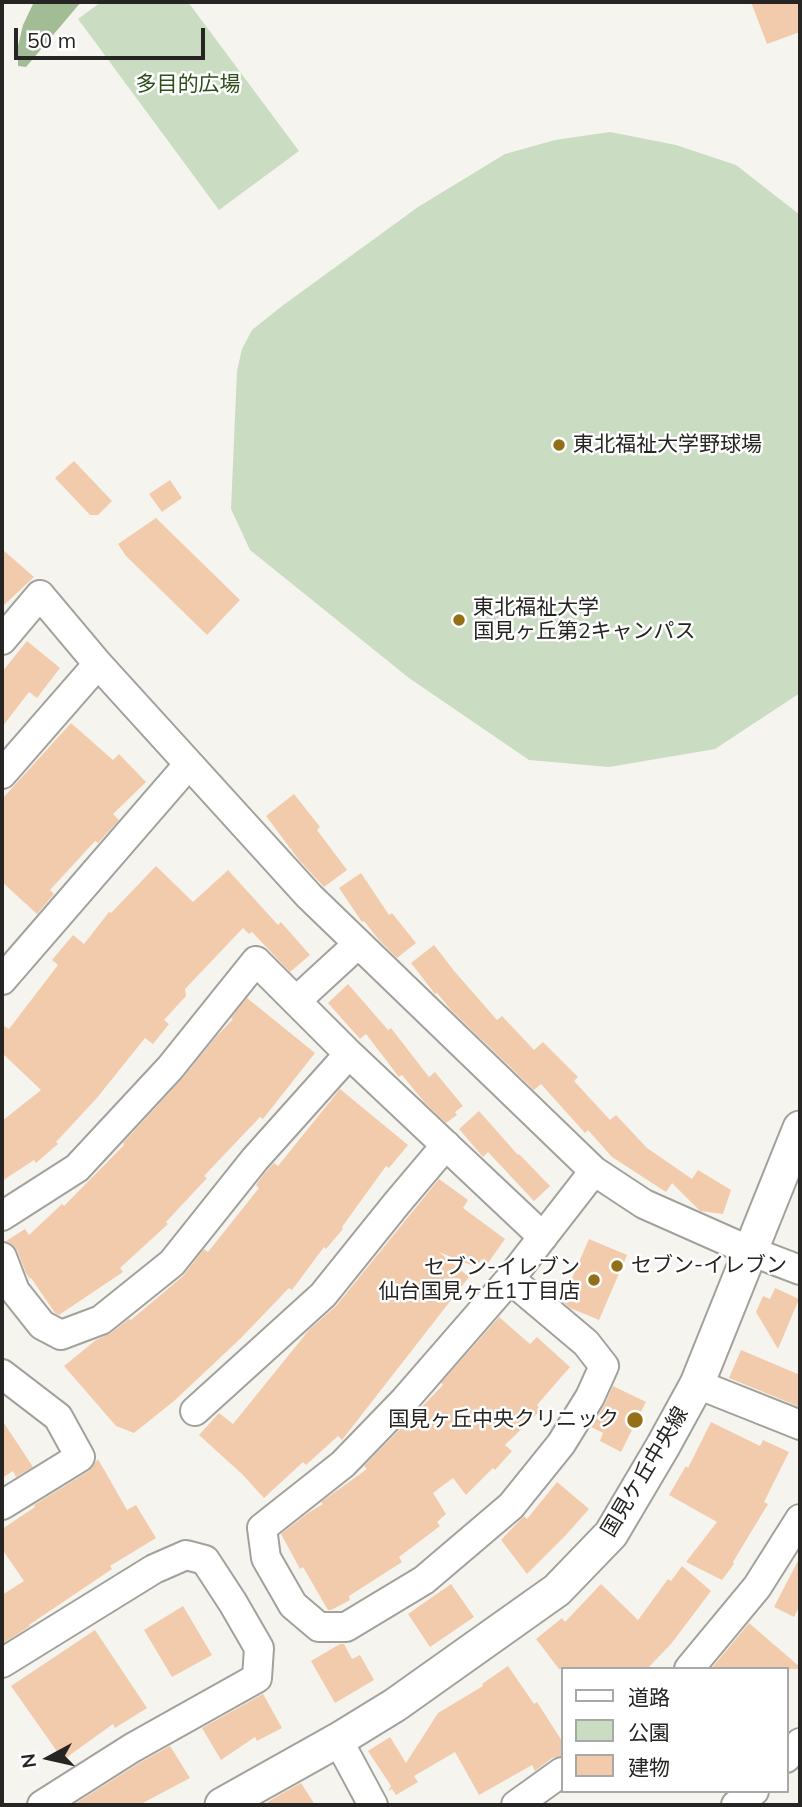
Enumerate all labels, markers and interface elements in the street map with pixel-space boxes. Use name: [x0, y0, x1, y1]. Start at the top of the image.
scale bar: [18, 14, 208, 58]
text: 50 m: [27, 27, 76, 53]
park label: 多目的広場: [136, 72, 240, 98]
place label: 東北福祉大学野球場: [573, 432, 762, 458]
marker: 東北福祉大学野球場: [551, 437, 567, 453]
place label: 東北福祉大学 国見ヶ丘第2キャンパス: [473, 595, 696, 645]
marker: 東北福祉大学 国見ヶ丘第2キャンパス: [451, 612, 467, 628]
place label: セブン-イレブン: [631, 1253, 787, 1279]
place label: セブン-イレブン 仙台国見ヶ丘1丁目店: [378, 1255, 580, 1305]
marker: セブン-イレブン: [609, 1258, 625, 1274]
marker: セブン-イレブン 仙台国見ヶ丘1丁目店: [586, 1272, 602, 1288]
street label: 国見ケ丘中央線: [596, 1403, 694, 1541]
place label: 国見ヶ丘中央クリニック: [388, 1407, 619, 1433]
marker: 国見ヶ丘中央クリニック: [625, 1410, 645, 1430]
legend: [560, 1667, 788, 1793]
text: 道路: [628, 1684, 670, 1710]
text: 公園: [628, 1719, 670, 1745]
north arrow: [14, 1723, 84, 1793]
text: N: [15, 1752, 41, 1770]
text: 建物: [628, 1754, 670, 1780]

